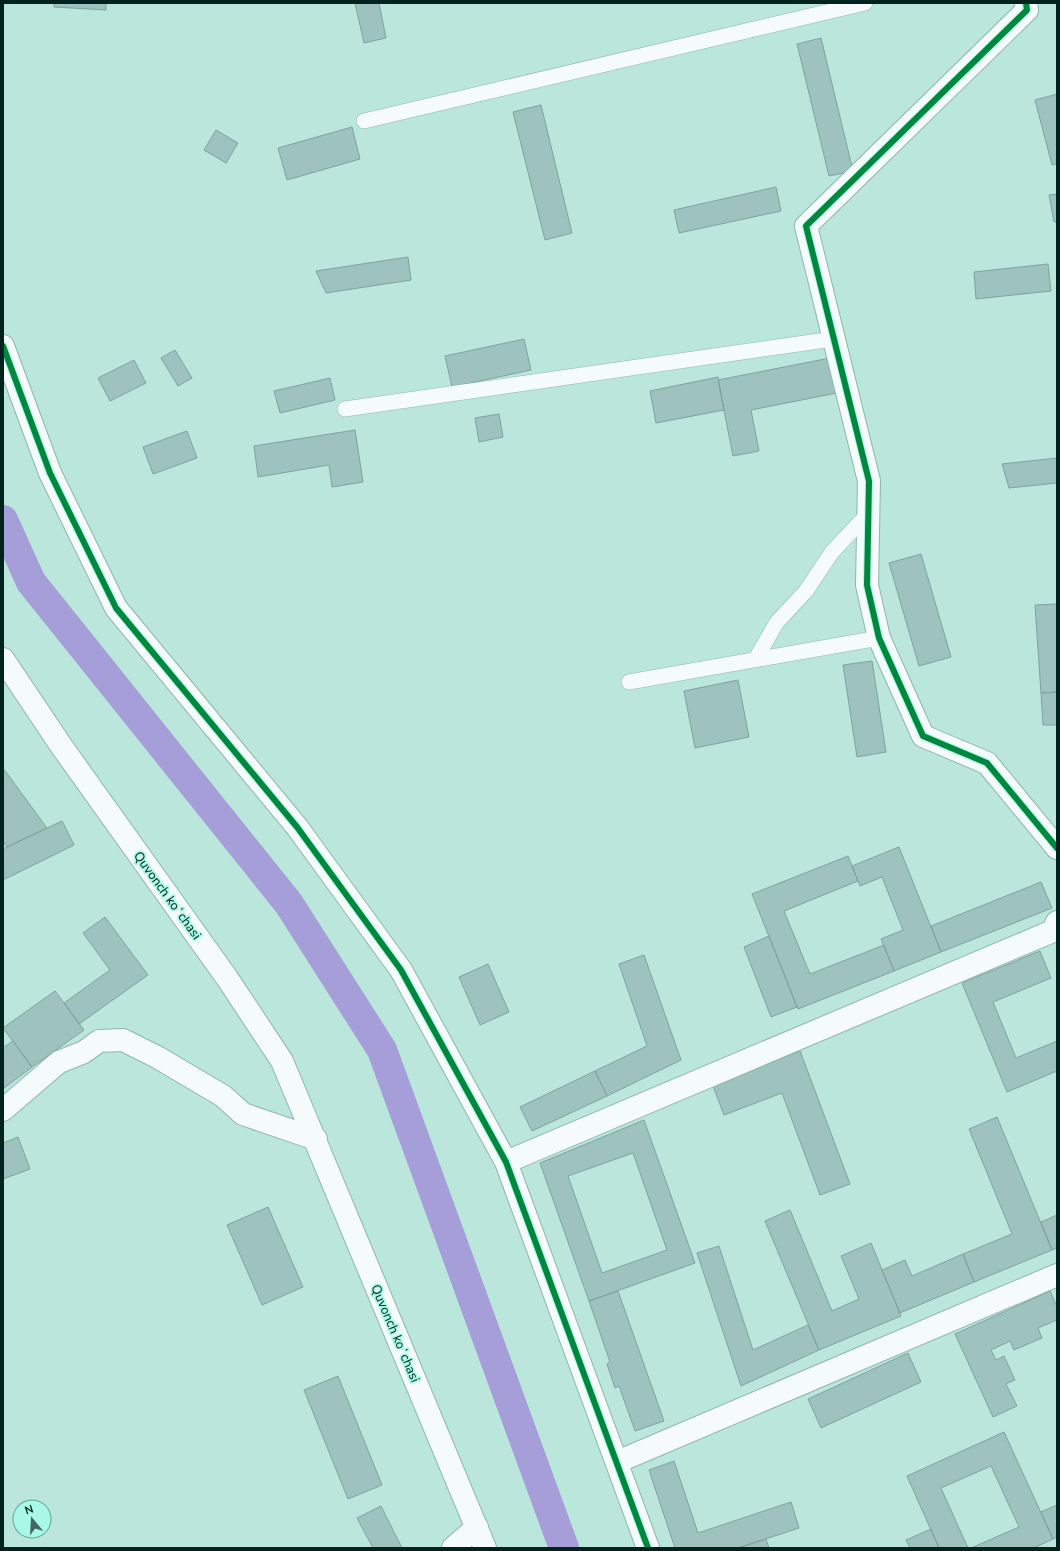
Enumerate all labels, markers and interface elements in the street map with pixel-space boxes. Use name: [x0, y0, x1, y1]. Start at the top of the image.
street label: Quvonch koʻchasi: [129, 848, 205, 943]
street label: Quvonch koʻchasi: [366, 1282, 424, 1385]
north arrow: [12, 1499, 52, 1539]
text: N: [23, 1502, 35, 1518]

